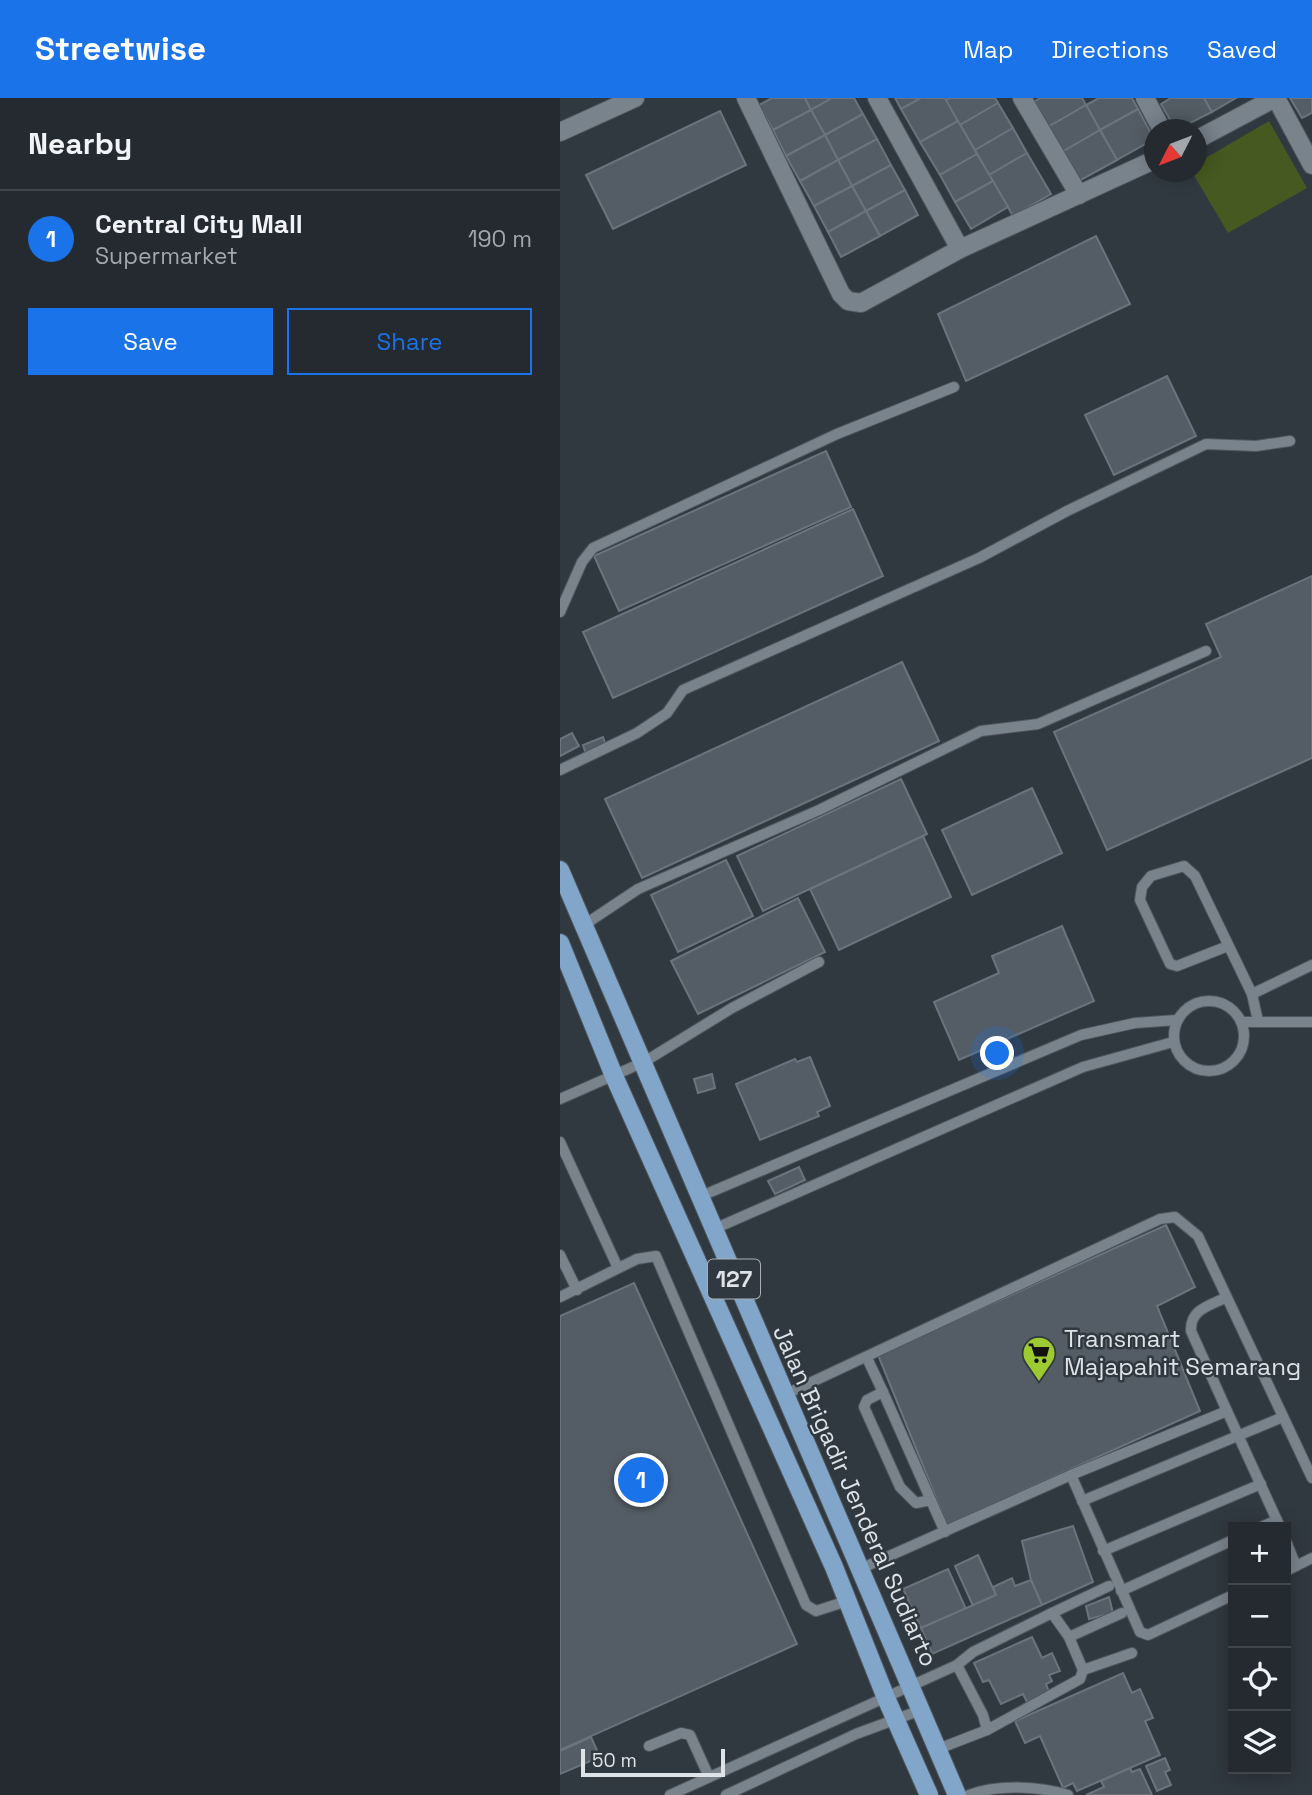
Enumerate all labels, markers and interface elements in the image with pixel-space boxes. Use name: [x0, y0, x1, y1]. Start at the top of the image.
text: Streetwise: [35, 28, 206, 70]
text: Map: [963, 34, 1013, 65]
text: Directions: [1051, 34, 1169, 65]
text: Saved: [1207, 34, 1277, 65]
north arrow: [1144, 119, 1207, 182]
text: Nearby: [28, 124, 132, 163]
text: Central City Mall: [95, 207, 303, 241]
text: 1: [46, 224, 56, 254]
text: 190 m: [468, 224, 532, 254]
text: Supermarket: [95, 241, 237, 271]
button: Save: [28, 308, 273, 375]
button: Share: [287, 308, 532, 375]
your location: [980, 1036, 1014, 1070]
road number: 127: [708, 1260, 760, 1298]
street label: Jalan Brigadir Jenderal Sudiarto: [766, 1321, 945, 1671]
place label: Transmart Majapahit Semarang: [1064, 1323, 1301, 1382]
supermarket icon: Transmart Majapahit Semarang: [1020, 1334, 1058, 1383]
pin: 1: [618, 1454, 664, 1506]
map controls: [1228, 1522, 1291, 1774]
button: +: [1228, 1522, 1291, 1585]
button: −: [1228, 1585, 1291, 1648]
button: locate: [1228, 1648, 1291, 1711]
button: layers: [1228, 1711, 1291, 1774]
scale bar: [581, 1746, 724, 1778]
text: 50 m: [592, 1748, 637, 1773]

